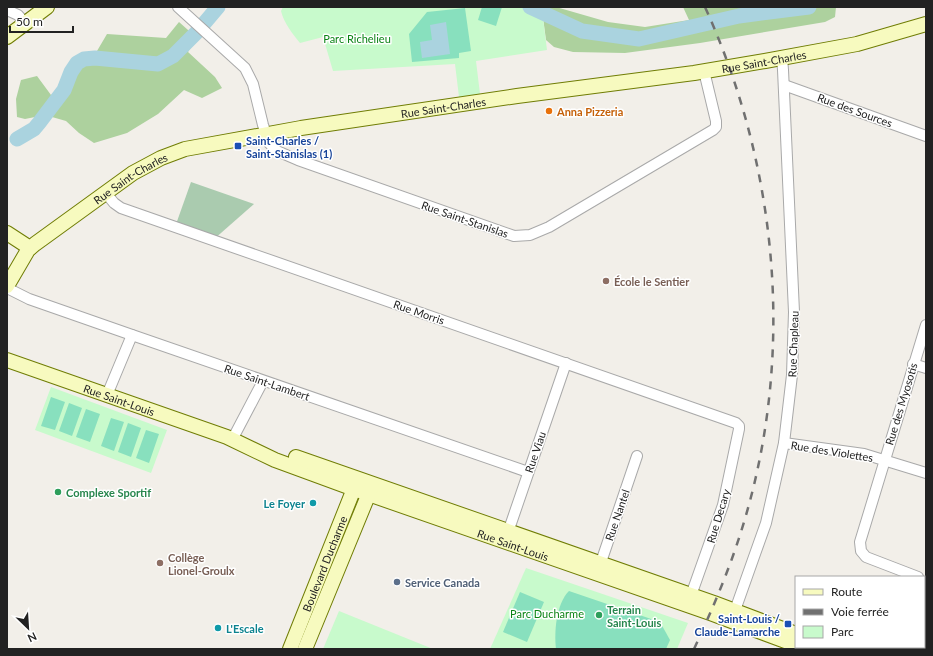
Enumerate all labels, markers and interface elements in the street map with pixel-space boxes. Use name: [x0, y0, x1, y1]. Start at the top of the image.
scale bar: [10, 8, 73, 34]
text: 50 m: [16, 14, 43, 29]
park label: Parc Richelieu: [323, 32, 391, 45]
street label: Rue Saint-Charles: [721, 47, 808, 75]
street label: Rue des Sources: [816, 90, 894, 130]
street label: Rue Saint-Charles: [400, 94, 487, 120]
place label: Anna Pizzeria: [556, 105, 623, 118]
marker: Anna Pizzeria: [544, 106, 554, 116]
place label: Saint-Charles / Saint-Stanislas (1): [246, 134, 332, 160]
marker: Saint-Charles / Saint-Stanislas (1): [233, 141, 243, 151]
street label: Rue Saint-Charles: [90, 150, 169, 206]
street label: Rue Saint-Stanislas: [420, 198, 510, 240]
place label: École le Sentier: [614, 275, 690, 288]
marker: École le Sentier: [601, 276, 611, 286]
street label: Rue Morris: [392, 297, 446, 327]
street label: Rue Chapleau: [785, 311, 801, 377]
street label: Rue Saint-Lambert: [223, 361, 312, 403]
street label: Rue des Myosotis: [882, 361, 920, 447]
street label: Rue Saint-Louis: [82, 381, 157, 418]
street label: Rue Viau: [522, 430, 548, 474]
street label: Rue des Violettes: [790, 438, 874, 464]
place label: Complexe Sportif: [66, 486, 151, 499]
marker: Complexe Sportif: [53, 487, 63, 497]
street label: Rue Decary: [704, 487, 732, 545]
street label: Rue Nantel: [602, 488, 632, 542]
place label: Le Foyer: [264, 497, 306, 510]
marker: Le Foyer: [308, 498, 318, 508]
street label: Boulevard Ducharme: [299, 514, 349, 613]
street label: Rue Saint-Louis: [476, 526, 551, 563]
place label: Collège Lionel-Groulx: [168, 551, 235, 577]
marker: Collège Lionel-Groulx: [155, 558, 165, 568]
place label: Service Canada: [405, 576, 480, 589]
legend: [795, 576, 925, 648]
marker: Service Canada: [392, 577, 402, 587]
text: Route: [831, 584, 862, 599]
place label: Terrain Saint-Louis: [607, 603, 661, 629]
text: Voie ferrée: [831, 604, 889, 619]
park label: Parc Ducharme: [510, 607, 584, 620]
north arrow: [8, 608, 48, 648]
marker: Terrain Saint-Louis: [594, 610, 604, 620]
place label: Saint-Louis / Claude-Lamarche: [695, 612, 780, 638]
marker: Saint-Louis / Claude-Lamarche: [783, 619, 793, 629]
place label: L'Escale: [226, 622, 264, 635]
marker: L'Escale: [213, 623, 223, 633]
text: Parc: [831, 624, 854, 639]
text: N: [26, 630, 39, 645]

